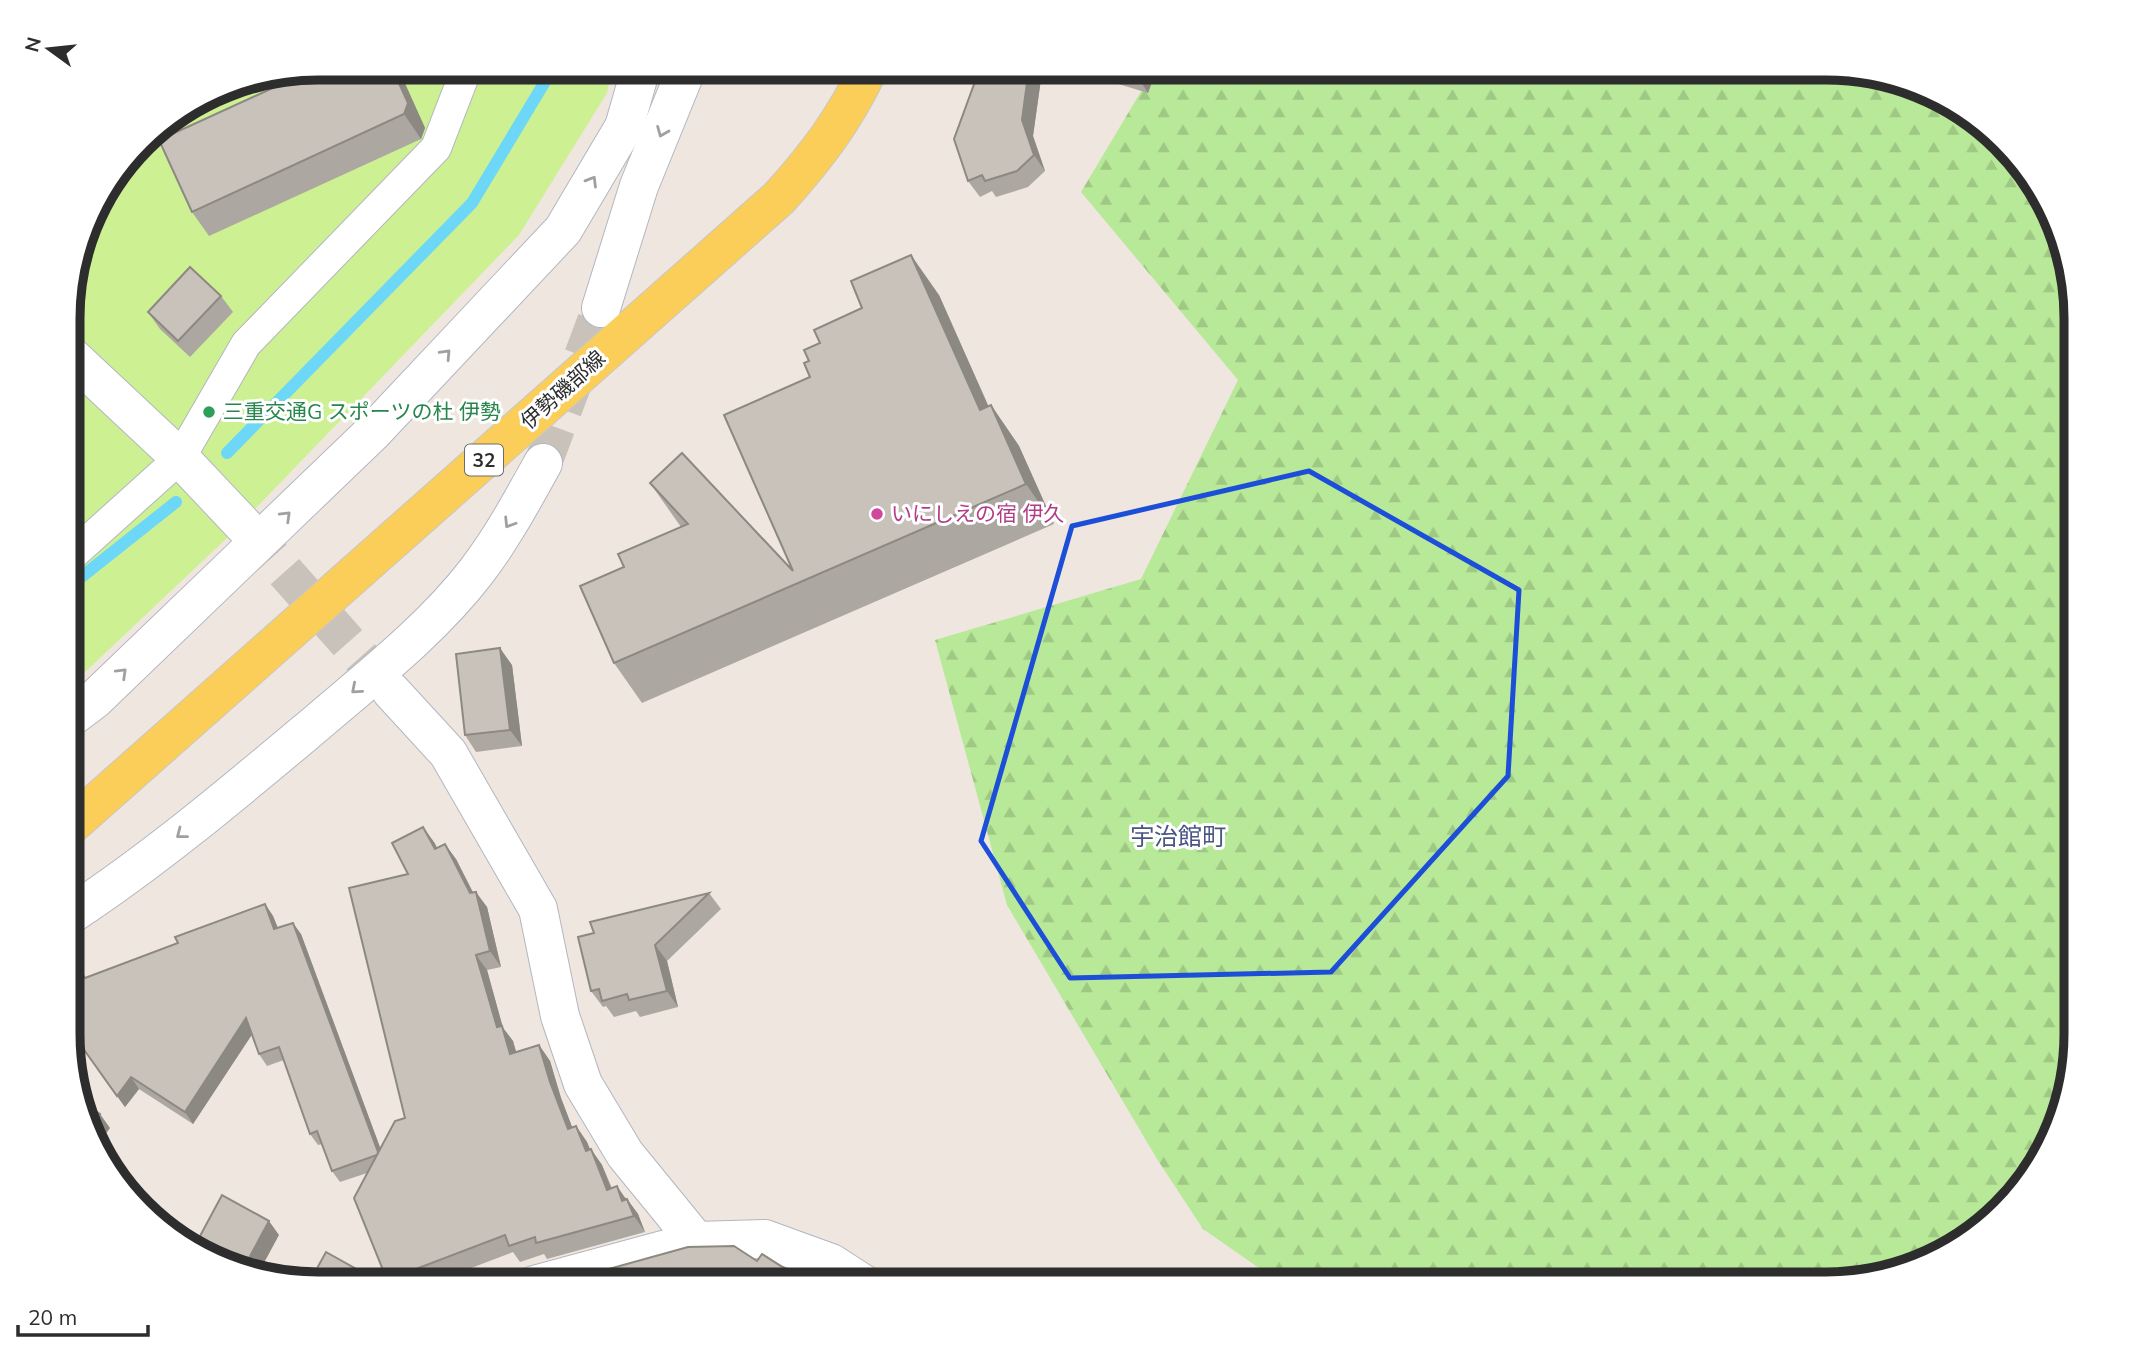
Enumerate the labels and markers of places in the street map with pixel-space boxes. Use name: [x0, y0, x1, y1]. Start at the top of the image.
place label: 三重交通G スポーツの杜 伊勢: [223, 398, 501, 424]
marker: 三重交通G スポーツの杜 伊勢: [201, 404, 217, 420]
place label: いにしえの宿 伊久: [891, 500, 1064, 526]
marker: いにしえの宿 伊久: [869, 506, 885, 522]

